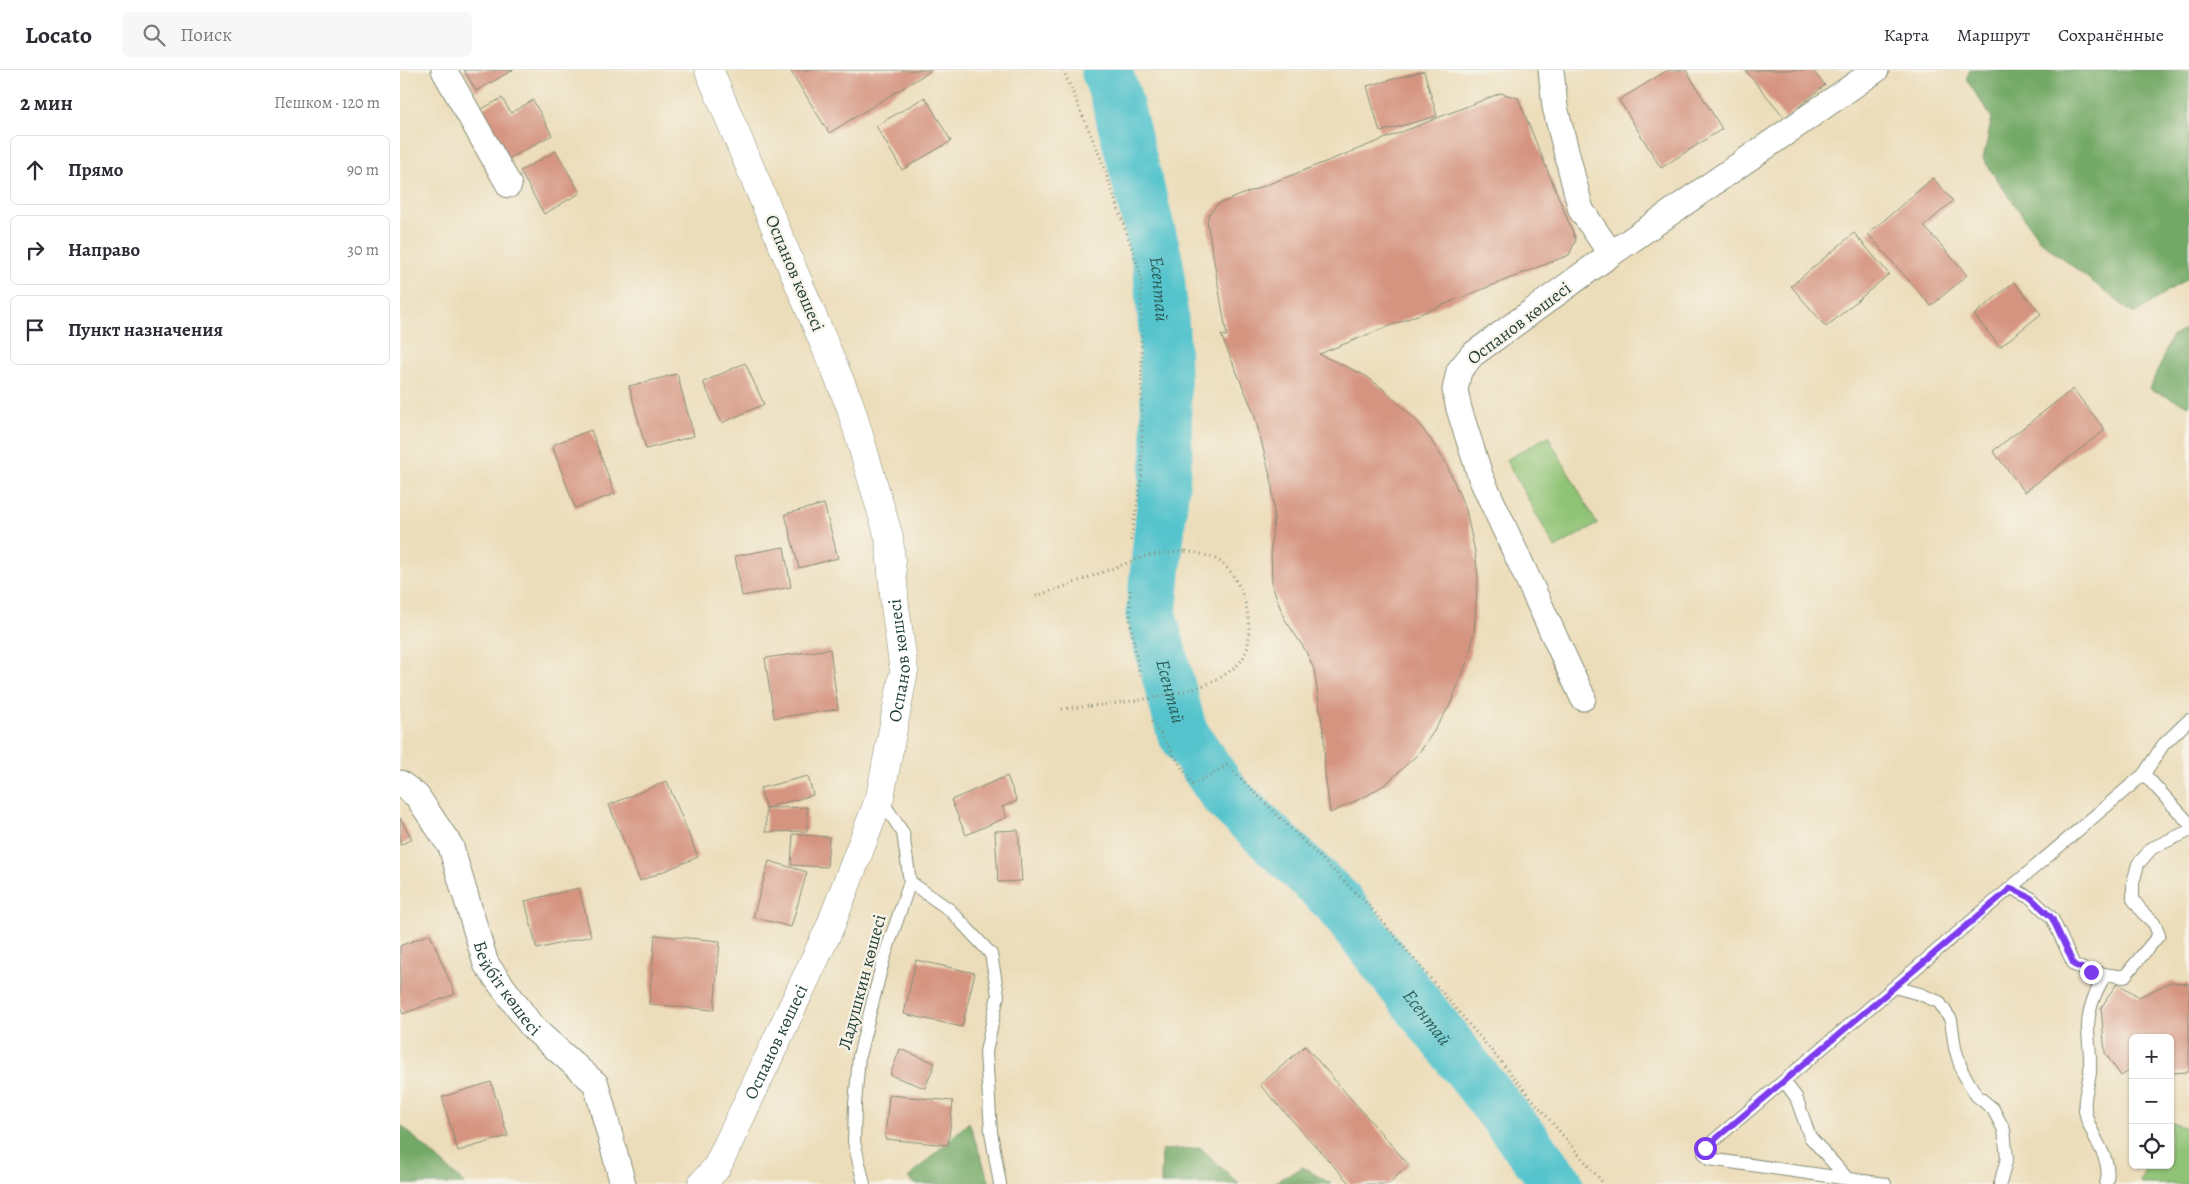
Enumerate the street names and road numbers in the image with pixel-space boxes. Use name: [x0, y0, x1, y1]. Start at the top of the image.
street label: Оспанов көшесі: [760, 211, 830, 335]
street label: Оспанов көшесі: [1462, 276, 1576, 370]
street label: Оспанов көшесі: [882, 598, 916, 724]
street label: Ладушкин көшесі: [832, 912, 892, 1052]
street label: Бейбіт көшесі: [468, 938, 546, 1041]
street label: Оспанов көшесі: [739, 980, 813, 1103]

